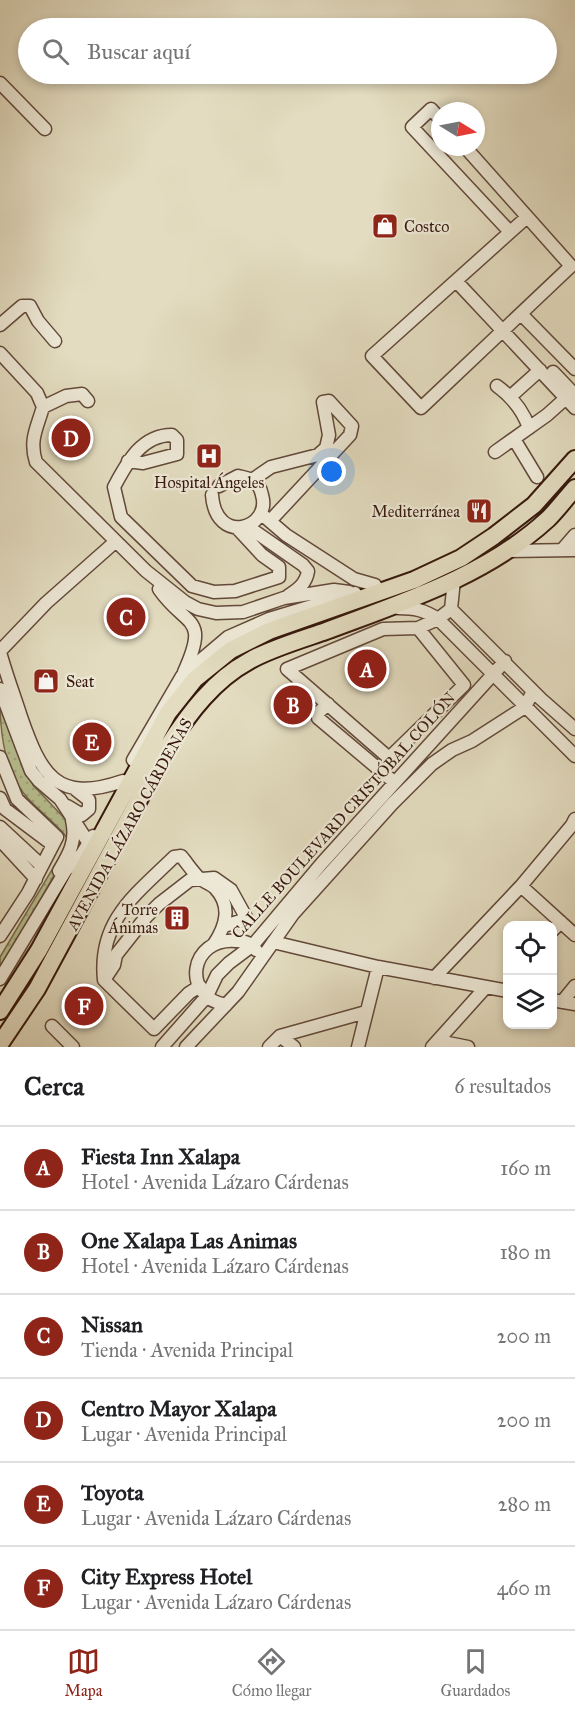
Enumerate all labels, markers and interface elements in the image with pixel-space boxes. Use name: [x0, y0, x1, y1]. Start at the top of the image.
search box: [18, 18, 557, 84]
icon: search: [39, 35, 72, 68]
text: Buscar aquí: [87, 38, 190, 65]
north arrow: [431, 102, 485, 156]
shop icon: Costco: [370, 211, 400, 241]
place label: Costco: [404, 217, 450, 236]
pin: D: [52, 416, 90, 460]
hospital icon: Hospital Ángeles: [194, 441, 224, 471]
your location: [317, 457, 346, 486]
place label: Hospital Ángeles: [154, 472, 264, 493]
restaurant icon: Mediterránea: [464, 496, 494, 526]
place label: Mediterránea: [371, 502, 460, 521]
pin: C: [106, 594, 146, 640]
pin: A: [348, 646, 386, 692]
shop icon: Seat: [31, 666, 61, 696]
place label: Seat: [66, 672, 95, 691]
pin: B: [274, 682, 312, 728]
street label: CALLE BOULEVARD CRISTÓBAL COLÓN: [227, 688, 459, 942]
street label: AVENIDA LÁZARO CÁRDENAS: [62, 714, 196, 934]
pin: E: [72, 720, 112, 764]
place label: Torre Ánimas: [107, 900, 158, 937]
building icon: Torre Ánimas: [162, 903, 192, 933]
map controls: [503, 921, 557, 1029]
button: locate: [503, 921, 557, 975]
button: layers: [503, 975, 557, 1029]
pin: F: [64, 984, 104, 1028]
text: Cerca: [24, 1070, 84, 1102]
text: 6 resultados: [454, 1074, 551, 1098]
text: Fiesta Inn Xalapa: [81, 1143, 240, 1170]
text: A: [37, 1156, 50, 1180]
text: 160 m: [500, 1156, 551, 1180]
text: Hotel · Avenida Lázaro Cárdenas: [81, 1170, 349, 1194]
text: One Xalapa Las Animas: [81, 1227, 297, 1254]
text: B: [37, 1240, 50, 1264]
text: 180 m: [500, 1240, 551, 1264]
text: Hotel · Avenida Lázaro Cárdenas: [81, 1254, 349, 1278]
text: Nissan: [81, 1311, 143, 1338]
text: C: [37, 1324, 50, 1348]
text: 200 m: [497, 1324, 551, 1348]
text: Tienda · Avenida Principal: [81, 1338, 293, 1362]
text: Centro Mayor Xalapa: [81, 1395, 277, 1422]
text: D: [36, 1408, 51, 1432]
text: 200 m: [497, 1408, 551, 1432]
text: Lugar · Avenida Principal: [81, 1422, 287, 1446]
text: Toyota: [81, 1479, 144, 1506]
text: E: [36, 1492, 51, 1516]
text: 280 m: [498, 1492, 551, 1516]
text: Lugar · Avenida Lázaro Cárdenas: [81, 1506, 351, 1530]
text: City Express Hotel: [81, 1563, 252, 1590]
text: F: [37, 1576, 50, 1600]
text: 460 m: [497, 1576, 551, 1600]
text: Lugar · Avenida Lázaro Cárdenas: [81, 1590, 351, 1614]
tab: Mapa: [65, 1645, 103, 1700]
tab: Cómo llegar: [232, 1645, 311, 1700]
tab: Guardados: [441, 1645, 510, 1700]

